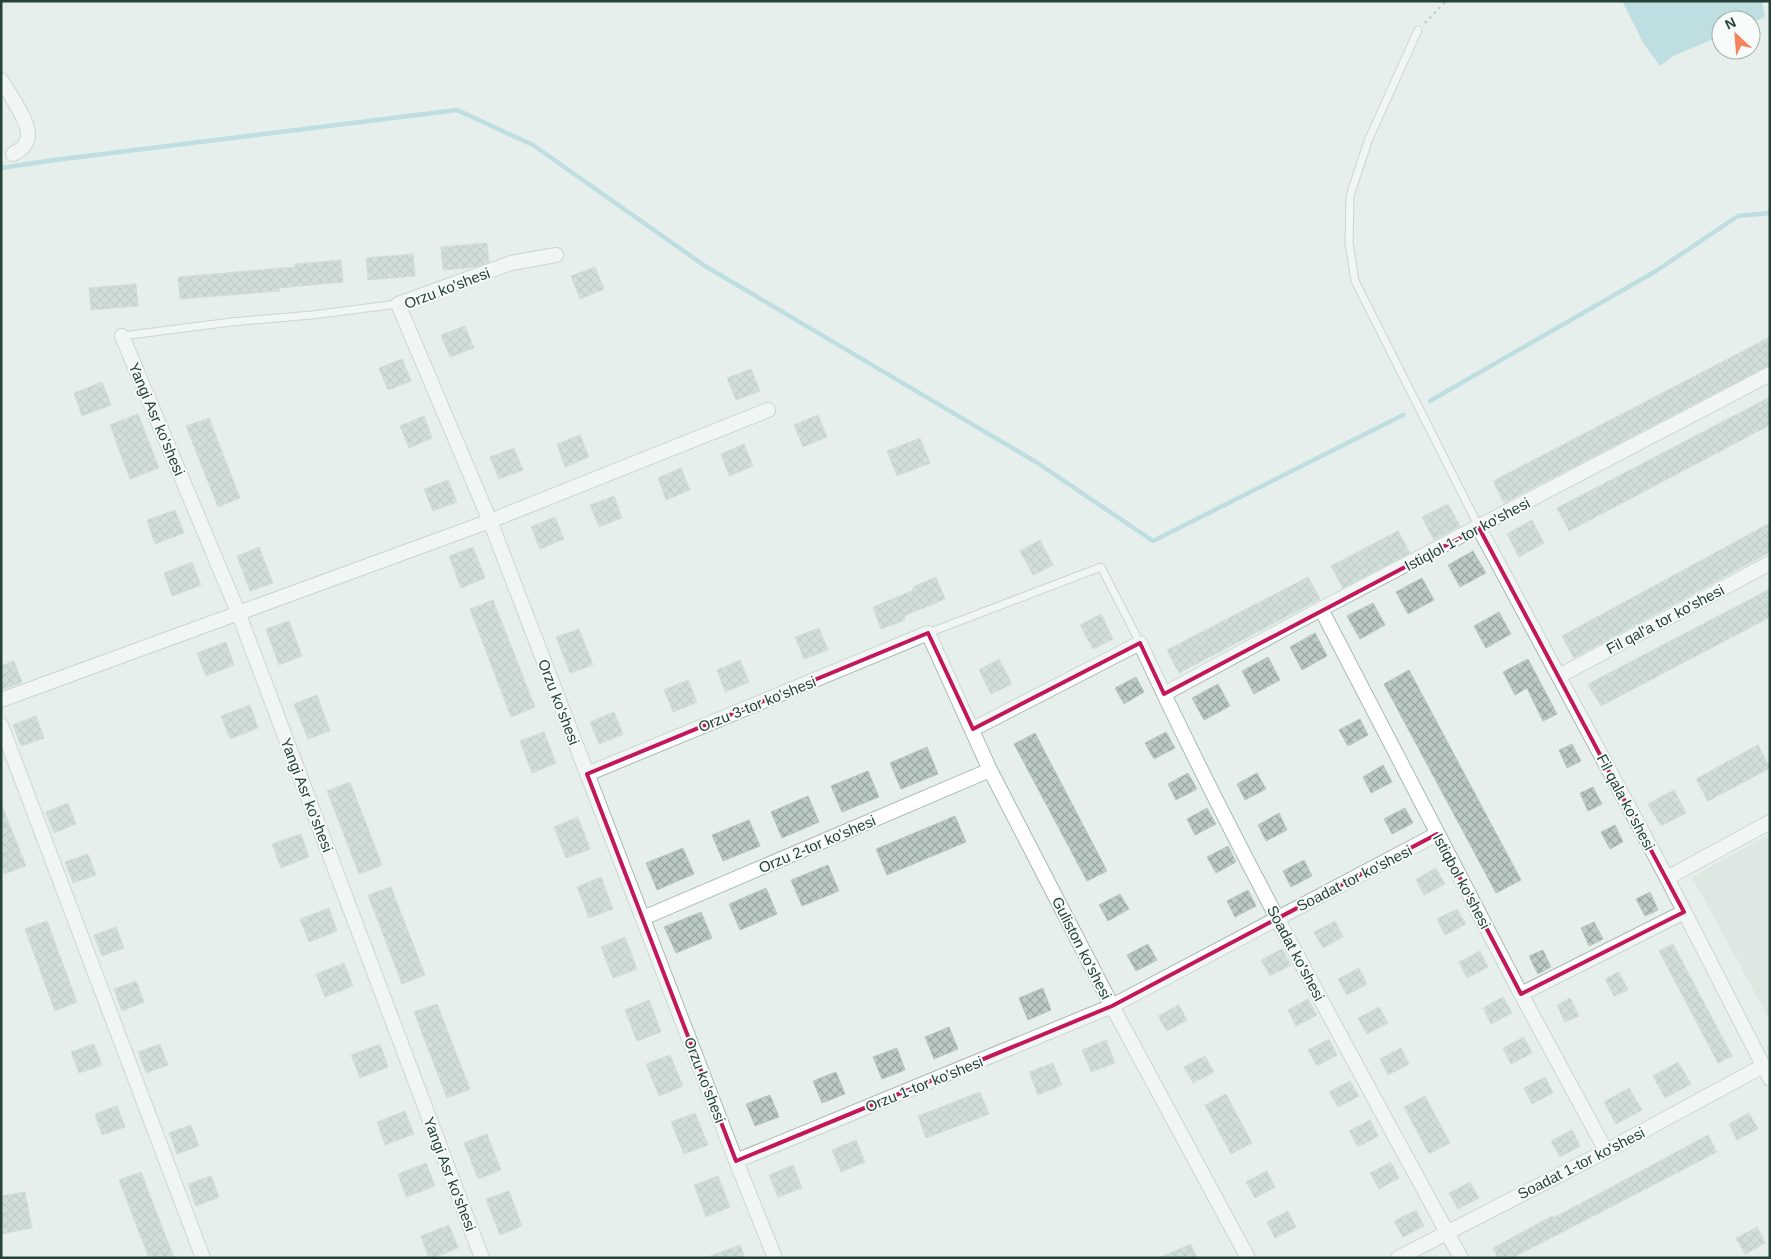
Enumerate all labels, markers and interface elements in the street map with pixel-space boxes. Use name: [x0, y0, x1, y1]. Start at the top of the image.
north arrow: [1711, 10, 1761, 60]
text: N: [1722, 14, 1738, 33]
street label: Orzu ko'shesi: [402, 264, 492, 312]
street label: Yangi Asr ko'shesi: [126, 360, 188, 478]
street label: Istiqlol 1- tor ko'shesi: [1401, 494, 1533, 574]
street label: Fil qal'a tor ko'shesi: [1603, 581, 1727, 657]
street label: Orzu ko'shesi: [535, 657, 583, 747]
street label: Orzu 3-tor ko'shesi: [696, 673, 818, 735]
street label: Yangi Asr ko'shesi: [277, 735, 337, 855]
street label: Fil qala ko'shesi: [1594, 751, 1658, 853]
street label: Orzu 2-tor ko'shesi: [756, 812, 878, 876]
street label: Istiqbol ko'shesi: [1430, 830, 1494, 932]
street label: Soadat tor ko'shesi: [1294, 842, 1414, 914]
street label: Guliston ko'shesi: [1049, 894, 1115, 1002]
street label: Soadat ko'shesi: [1264, 902, 1328, 1004]
street label: Orzu ko'shesi: [681, 1035, 729, 1125]
street label: Orzu 1-tor ko'shesi: [863, 1053, 985, 1115]
street label: Yangi Asr ko'shesi: [420, 1114, 480, 1234]
street label: Soadat 1-tor ko'shesi: [1515, 1124, 1647, 1202]

